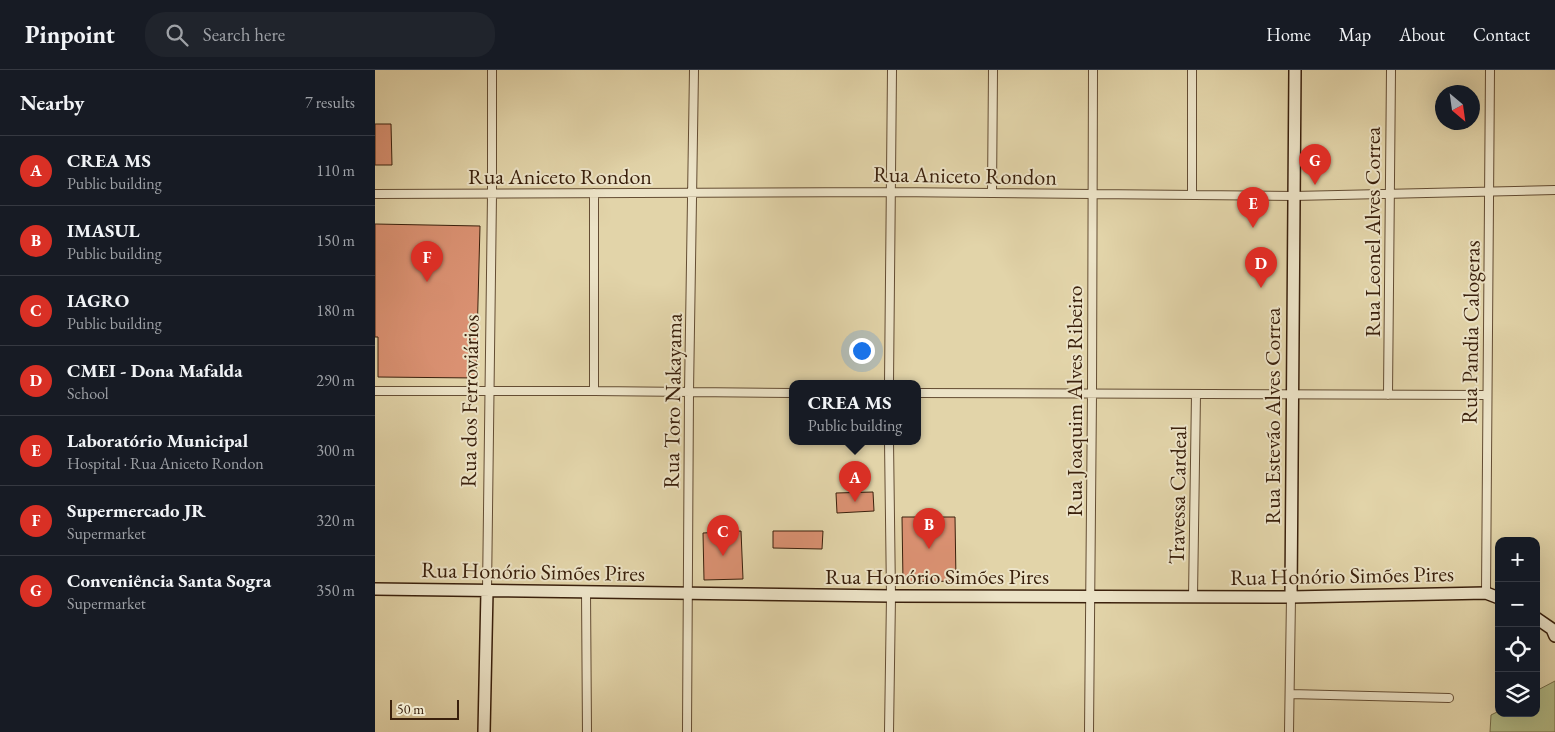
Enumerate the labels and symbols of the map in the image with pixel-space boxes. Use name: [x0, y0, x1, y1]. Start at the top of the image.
north arrow: [1435, 85, 1480, 130]
street label: Rua Leonel Alves Correa: [1358, 126, 1387, 337]
pin: G: [1299, 144, 1331, 185]
street label: Rua Aniceto Rondon: [873, 159, 1058, 192]
street label: Rua Aniceto Rondon: [468, 162, 652, 191]
pin: E: [1237, 187, 1269, 228]
street label: Rua Pandia Calogeras: [1454, 240, 1487, 424]
pin: F: [411, 241, 443, 282]
pin: D: [1245, 247, 1277, 288]
street label: Rua Joaquim Alves Ribeiro: [1060, 285, 1089, 517]
street label: Rua Estevão Alves Correa: [1258, 307, 1287, 525]
street label: Rua Toro Nakayama: [656, 313, 689, 489]
street label: Rua dos Ferroviários: [453, 314, 486, 488]
your location: [849, 338, 875, 364]
street label: Travessa Cardeal: [1162, 425, 1193, 565]
pin: A: [839, 461, 871, 502]
pin: B: [913, 508, 945, 549]
pin: C: [707, 515, 739, 556]
street label: Rua Honório Simões Pires: [421, 555, 645, 588]
street label: Rua Honório Simões Pires: [1230, 559, 1454, 592]
street label: Rua Honório Simões Pires: [825, 562, 1049, 591]
scale bar: [390, 697, 459, 720]

